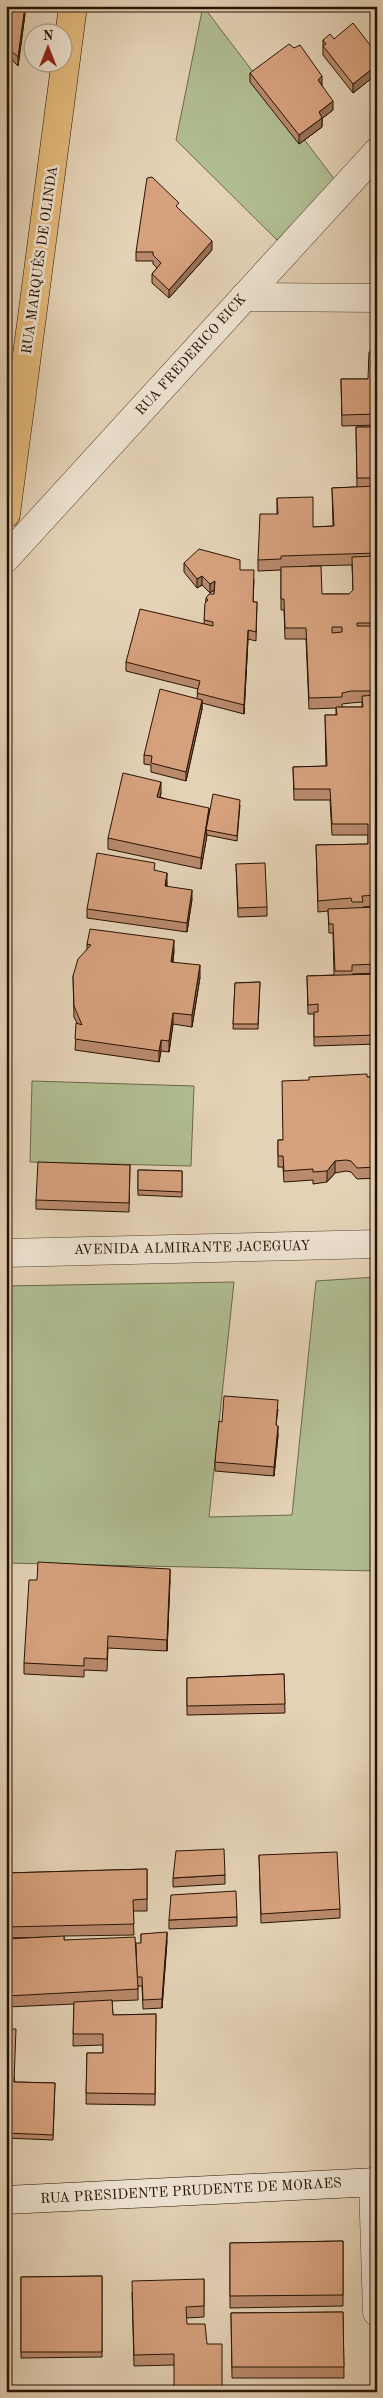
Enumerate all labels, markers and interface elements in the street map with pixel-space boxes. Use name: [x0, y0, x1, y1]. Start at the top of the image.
north arrow: [22, 22, 72, 72]
text: N: [43, 29, 54, 43]
street label: RUA MARQUÊS DE OLINDA: [17, 164, 60, 355]
street label: RUA FREDERICO EICK: [133, 292, 249, 418]
street label: AVENIDA ALMIRANTE JACEGUAY: [73, 1239, 311, 1257]
street label: RUA PRESIDENTE PRUDENTE DE MORAES: [40, 2176, 342, 2206]

